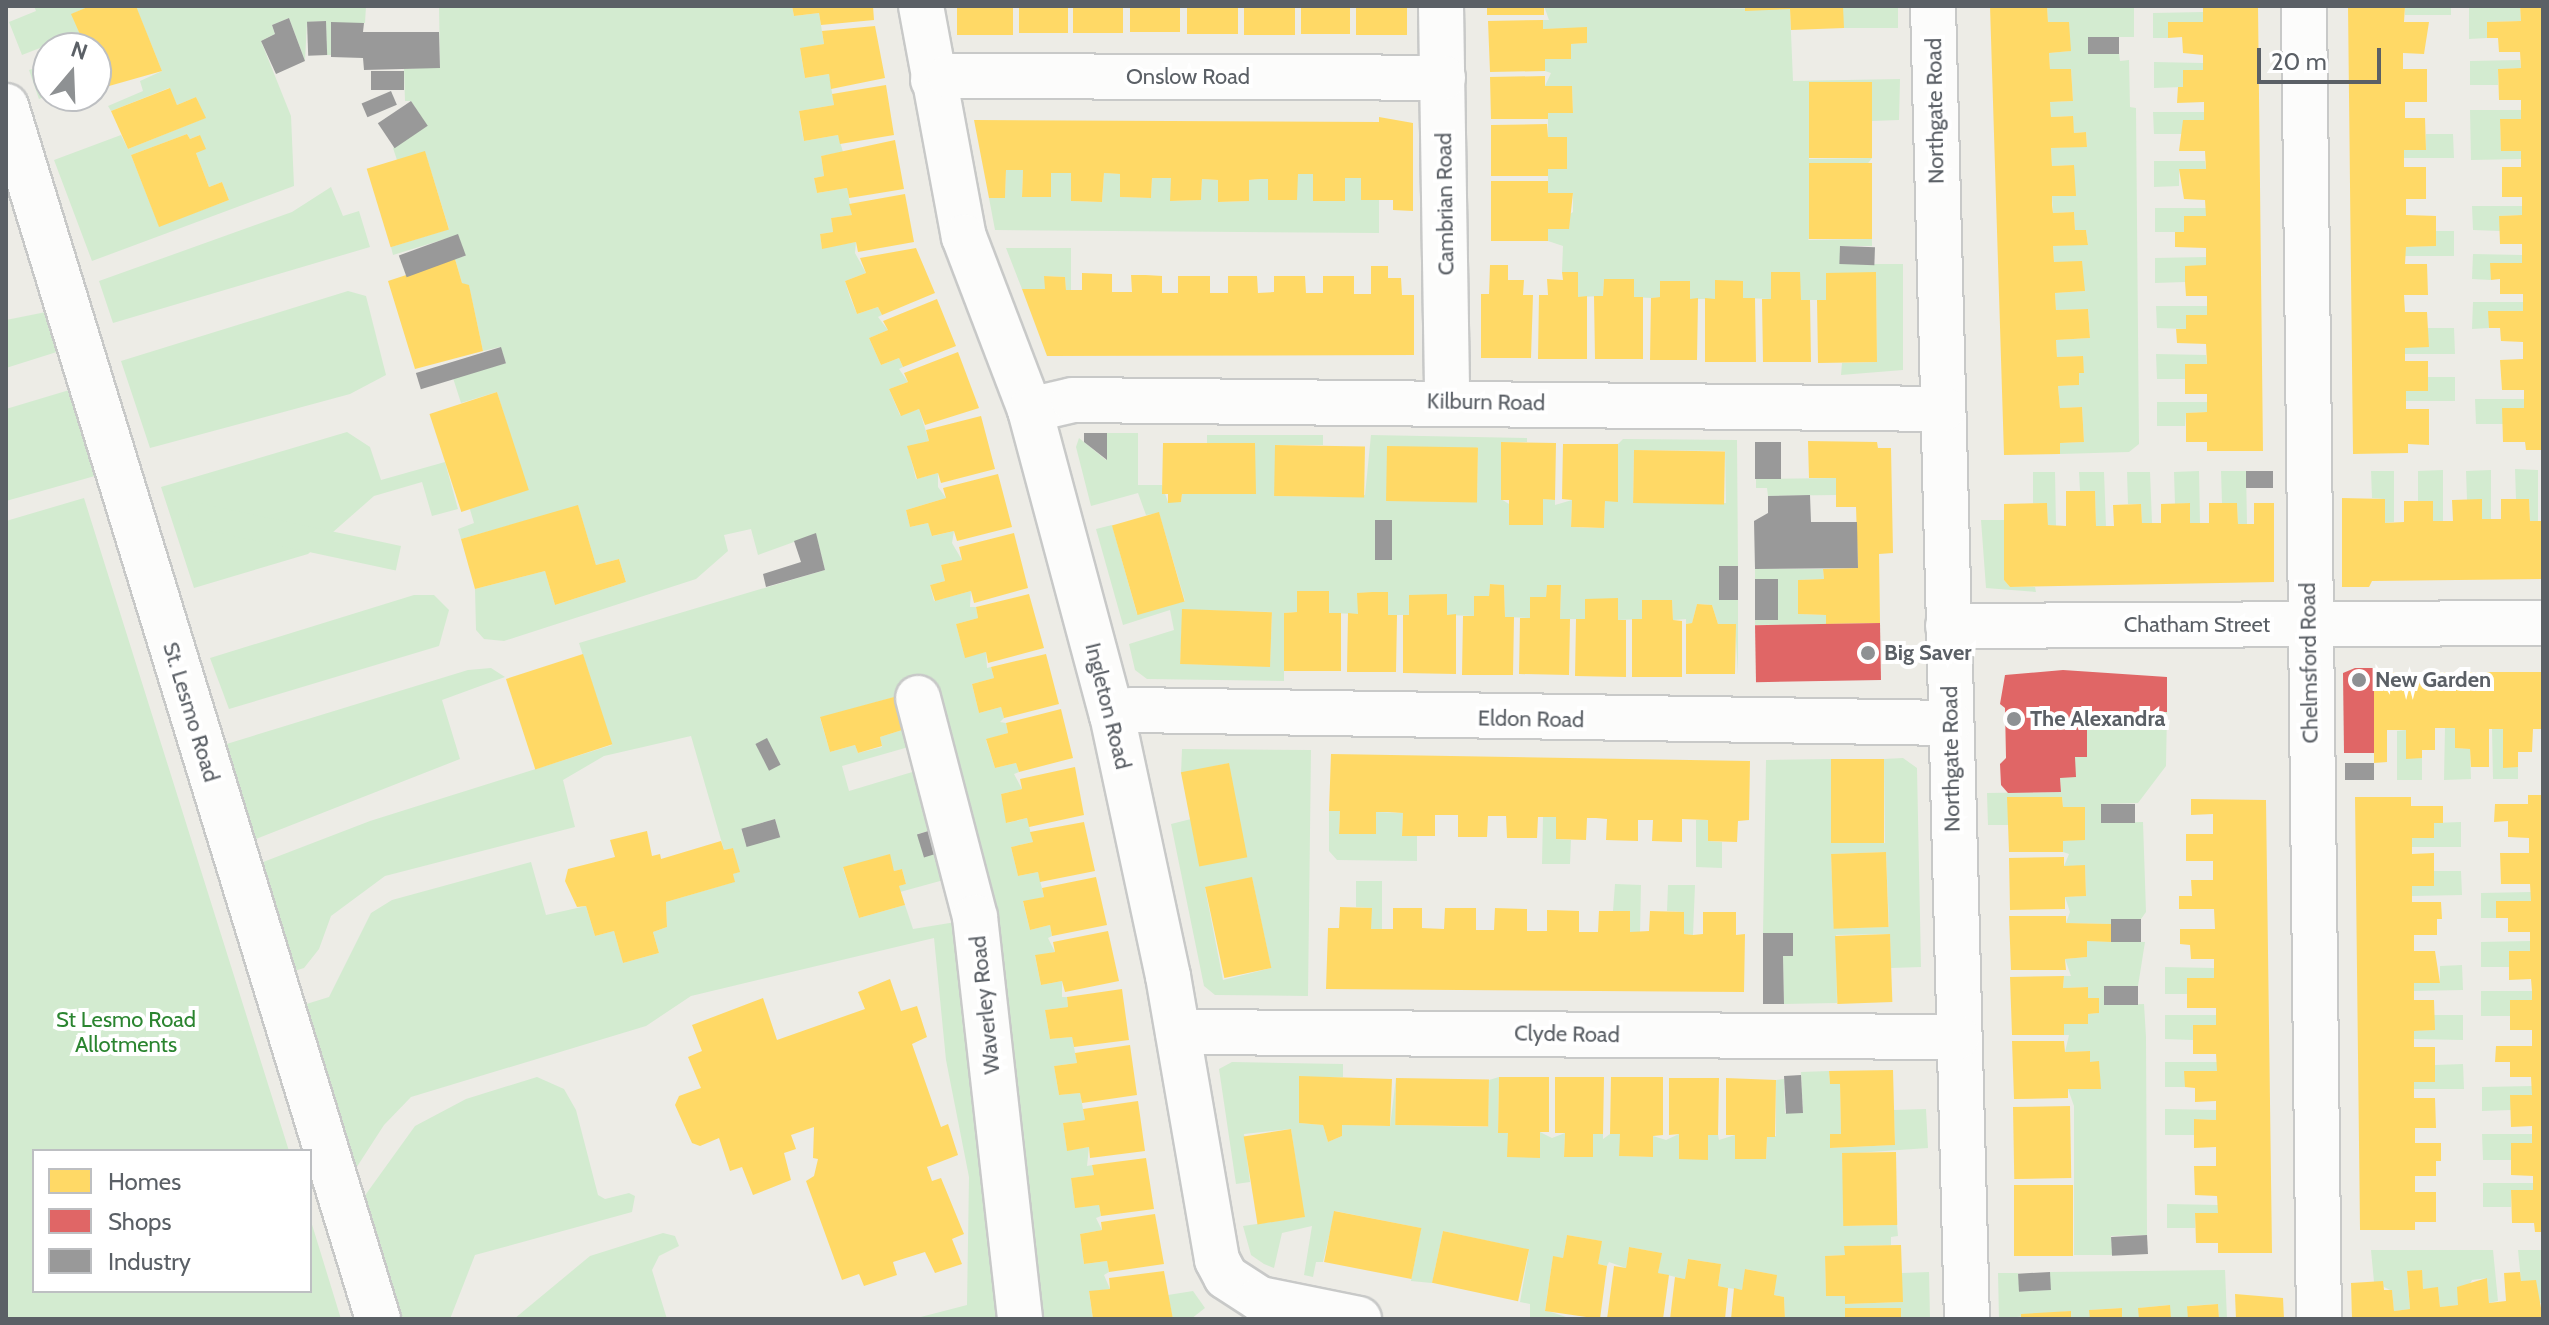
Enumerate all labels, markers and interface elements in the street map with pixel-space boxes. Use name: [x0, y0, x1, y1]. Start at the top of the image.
north arrow: [32, 32, 112, 112]
scale bar: [2261, 32, 2385, 82]
text: N: [68, 35, 91, 66]
street label: Northgate Road: [1921, 38, 1949, 184]
text: 20 m: [2271, 47, 2327, 76]
street label: Onslow Road: [1126, 64, 1250, 90]
street label: Cambrian Road: [1431, 132, 1459, 276]
street label: Kilburn Road: [1427, 388, 1545, 416]
street label: Chelmsford Road: [2294, 582, 2324, 744]
street label: Chatham Street: [2124, 612, 2270, 638]
street label: St. Lesmo Road: [157, 639, 225, 785]
street label: Ingleton Road: [1080, 640, 1136, 772]
place label: Big Saver: [1884, 640, 1972, 666]
marker: Big Saver: [1859, 644, 1877, 662]
place label: New Garden: [2375, 667, 2491, 693]
marker: New Garden: [2350, 671, 2368, 689]
street label: Northgate Road: [1937, 686, 1965, 832]
street label: Eldon Road: [1478, 705, 1584, 733]
place label: The Alexandra: [2030, 706, 2165, 732]
marker: The Alexandra: [2005, 710, 2023, 728]
street label: Waverley Road: [965, 935, 1005, 1075]
park label: St Lesmo Road Allotments: [56, 1006, 196, 1058]
street label: Clyde Road: [1514, 1020, 1620, 1048]
legend: [32, 1149, 312, 1293]
text: Homes: [108, 1167, 181, 1196]
text: Shops: [108, 1207, 171, 1236]
text: Industry: [108, 1247, 191, 1276]

